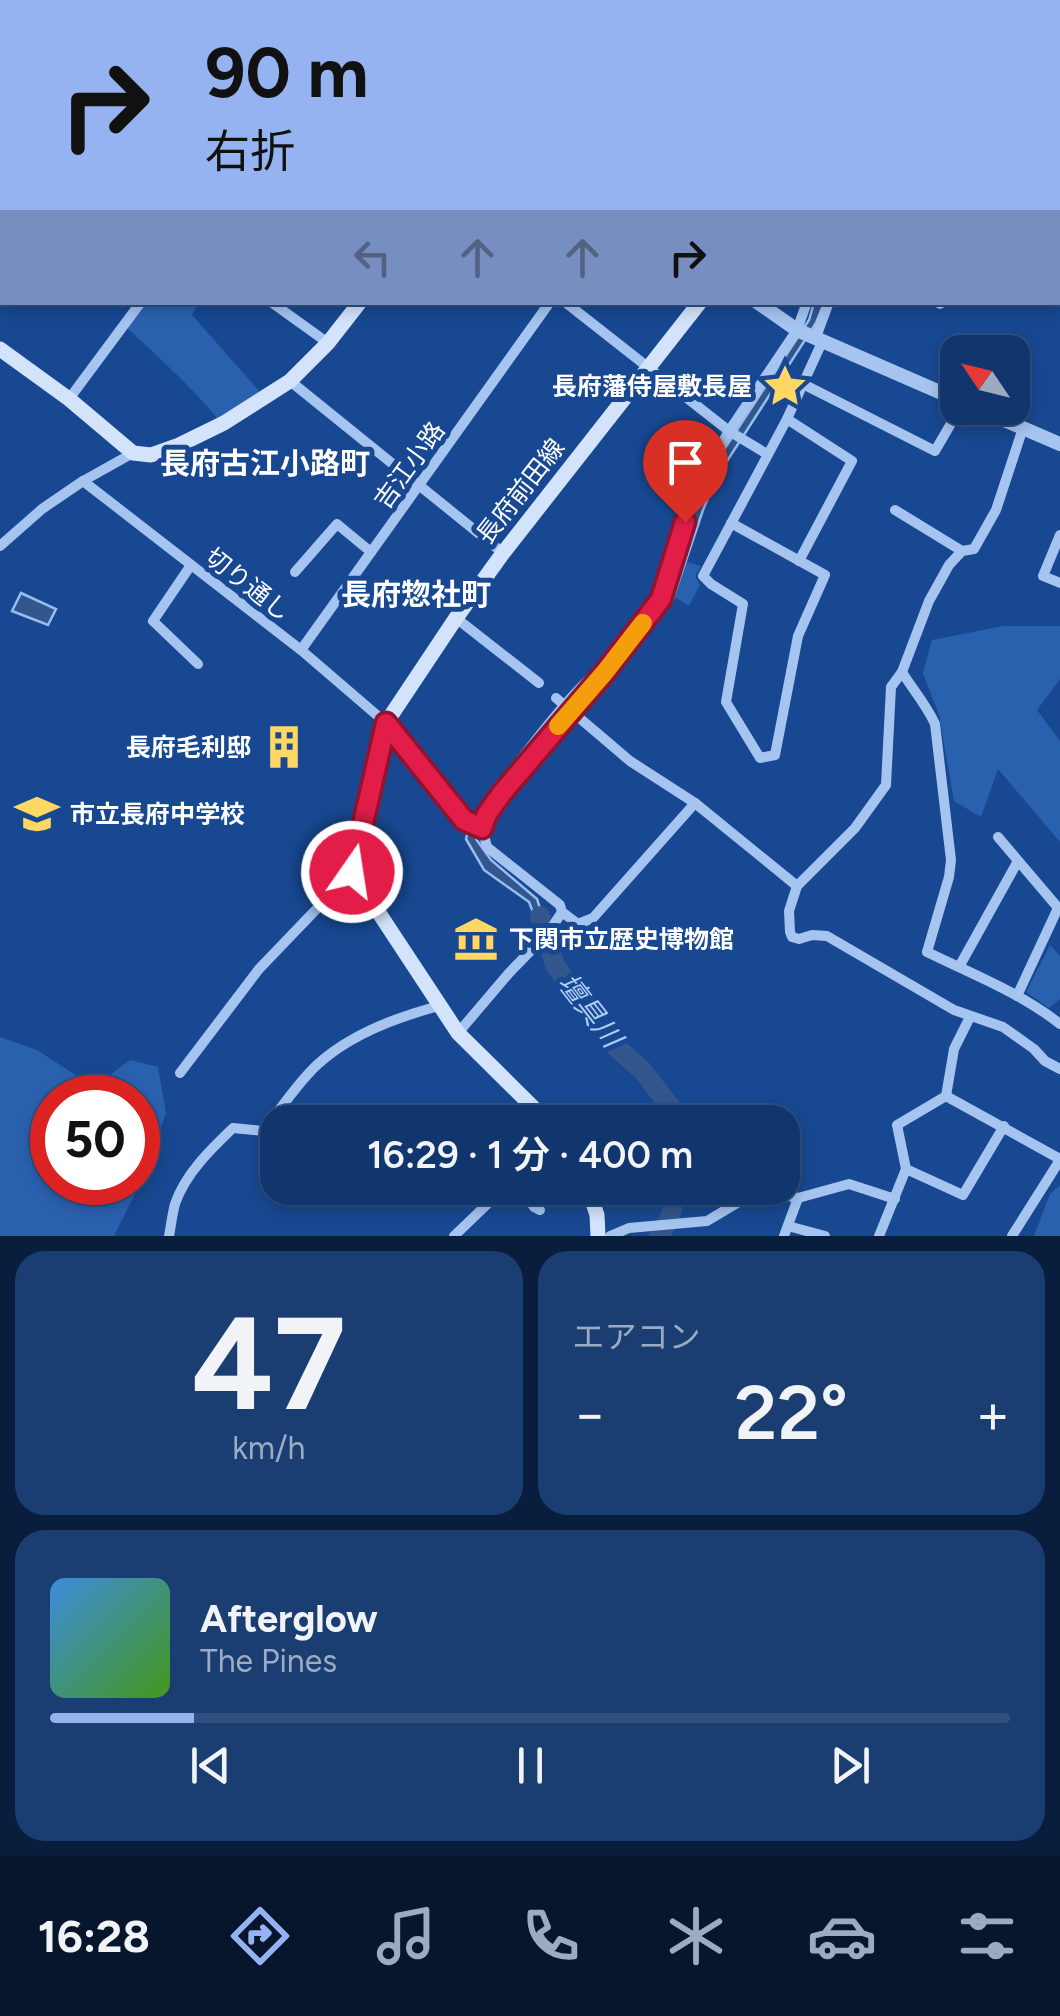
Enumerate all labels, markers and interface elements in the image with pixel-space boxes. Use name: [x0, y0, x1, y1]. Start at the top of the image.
text: 90 m: [205, 30, 369, 115]
icon: right: [40, 40, 170, 170]
text: 右折: [205, 124, 295, 178]
icon: left: [345, 230, 400, 285]
icon: ahead: [450, 230, 505, 285]
icon: ahead: [555, 230, 610, 285]
icon: right: [660, 230, 715, 285]
north arrow: [940, 335, 1030, 425]
map controls: [940, 335, 1030, 425]
place icon: 長府藩侍屋敷長屋: [761, 362, 809, 410]
place label: 長府藩侍屋敷長屋: [552, 371, 752, 401]
street label: 吉江小路: [367, 416, 451, 514]
pin: [643, 420, 728, 523]
street label: 長府前田線: [470, 433, 570, 549]
icon: arrive: [658, 435, 713, 490]
district label: 長府古江小路町: [160, 445, 370, 482]
street label: 切り通し: [199, 541, 297, 627]
district label: 長府惣社町: [341, 576, 491, 613]
building icon: 長府毛利邸: [260, 723, 308, 771]
place label: 長府毛利邸: [126, 732, 251, 762]
school or university icon: 市立長府中学校: [13, 790, 61, 838]
place label: 市立長府中学校: [70, 799, 245, 829]
position arrow: [300, 820, 404, 924]
museum icon: 下関市立歴史博物館: [452, 915, 500, 963]
place label: 下関市立歴史博物館: [509, 924, 734, 954]
water label: 壇具川: [551, 966, 631, 1056]
speed limit sign: 50: [30, 1075, 160, 1205]
text: 16:29 · 1 分 · 400 m: [367, 1132, 693, 1178]
text: 47: [191, 1286, 346, 1442]
text: エアコン: [573, 1318, 701, 1356]
text: 22°: [734, 1368, 848, 1458]
text: −: [573, 1381, 607, 1447]
text: +: [976, 1381, 1010, 1447]
text: km/h: [232, 1429, 305, 1467]
text: Afterglow: [200, 1596, 378, 1642]
text: The Pines: [200, 1642, 337, 1680]
icon: previous: [183, 1738, 238, 1793]
icon: pause: [503, 1738, 558, 1793]
icon: next: [823, 1738, 878, 1793]
icon: directions: [225, 1901, 295, 1971]
icon: music: [371, 1901, 441, 1971]
icon: phone: [516, 1901, 586, 1971]
icon: climate: [661, 1901, 731, 1971]
icon: car: [807, 1901, 877, 1971]
icon: filters: [952, 1901, 1022, 1971]
text: 16:28: [38, 1909, 150, 1963]

